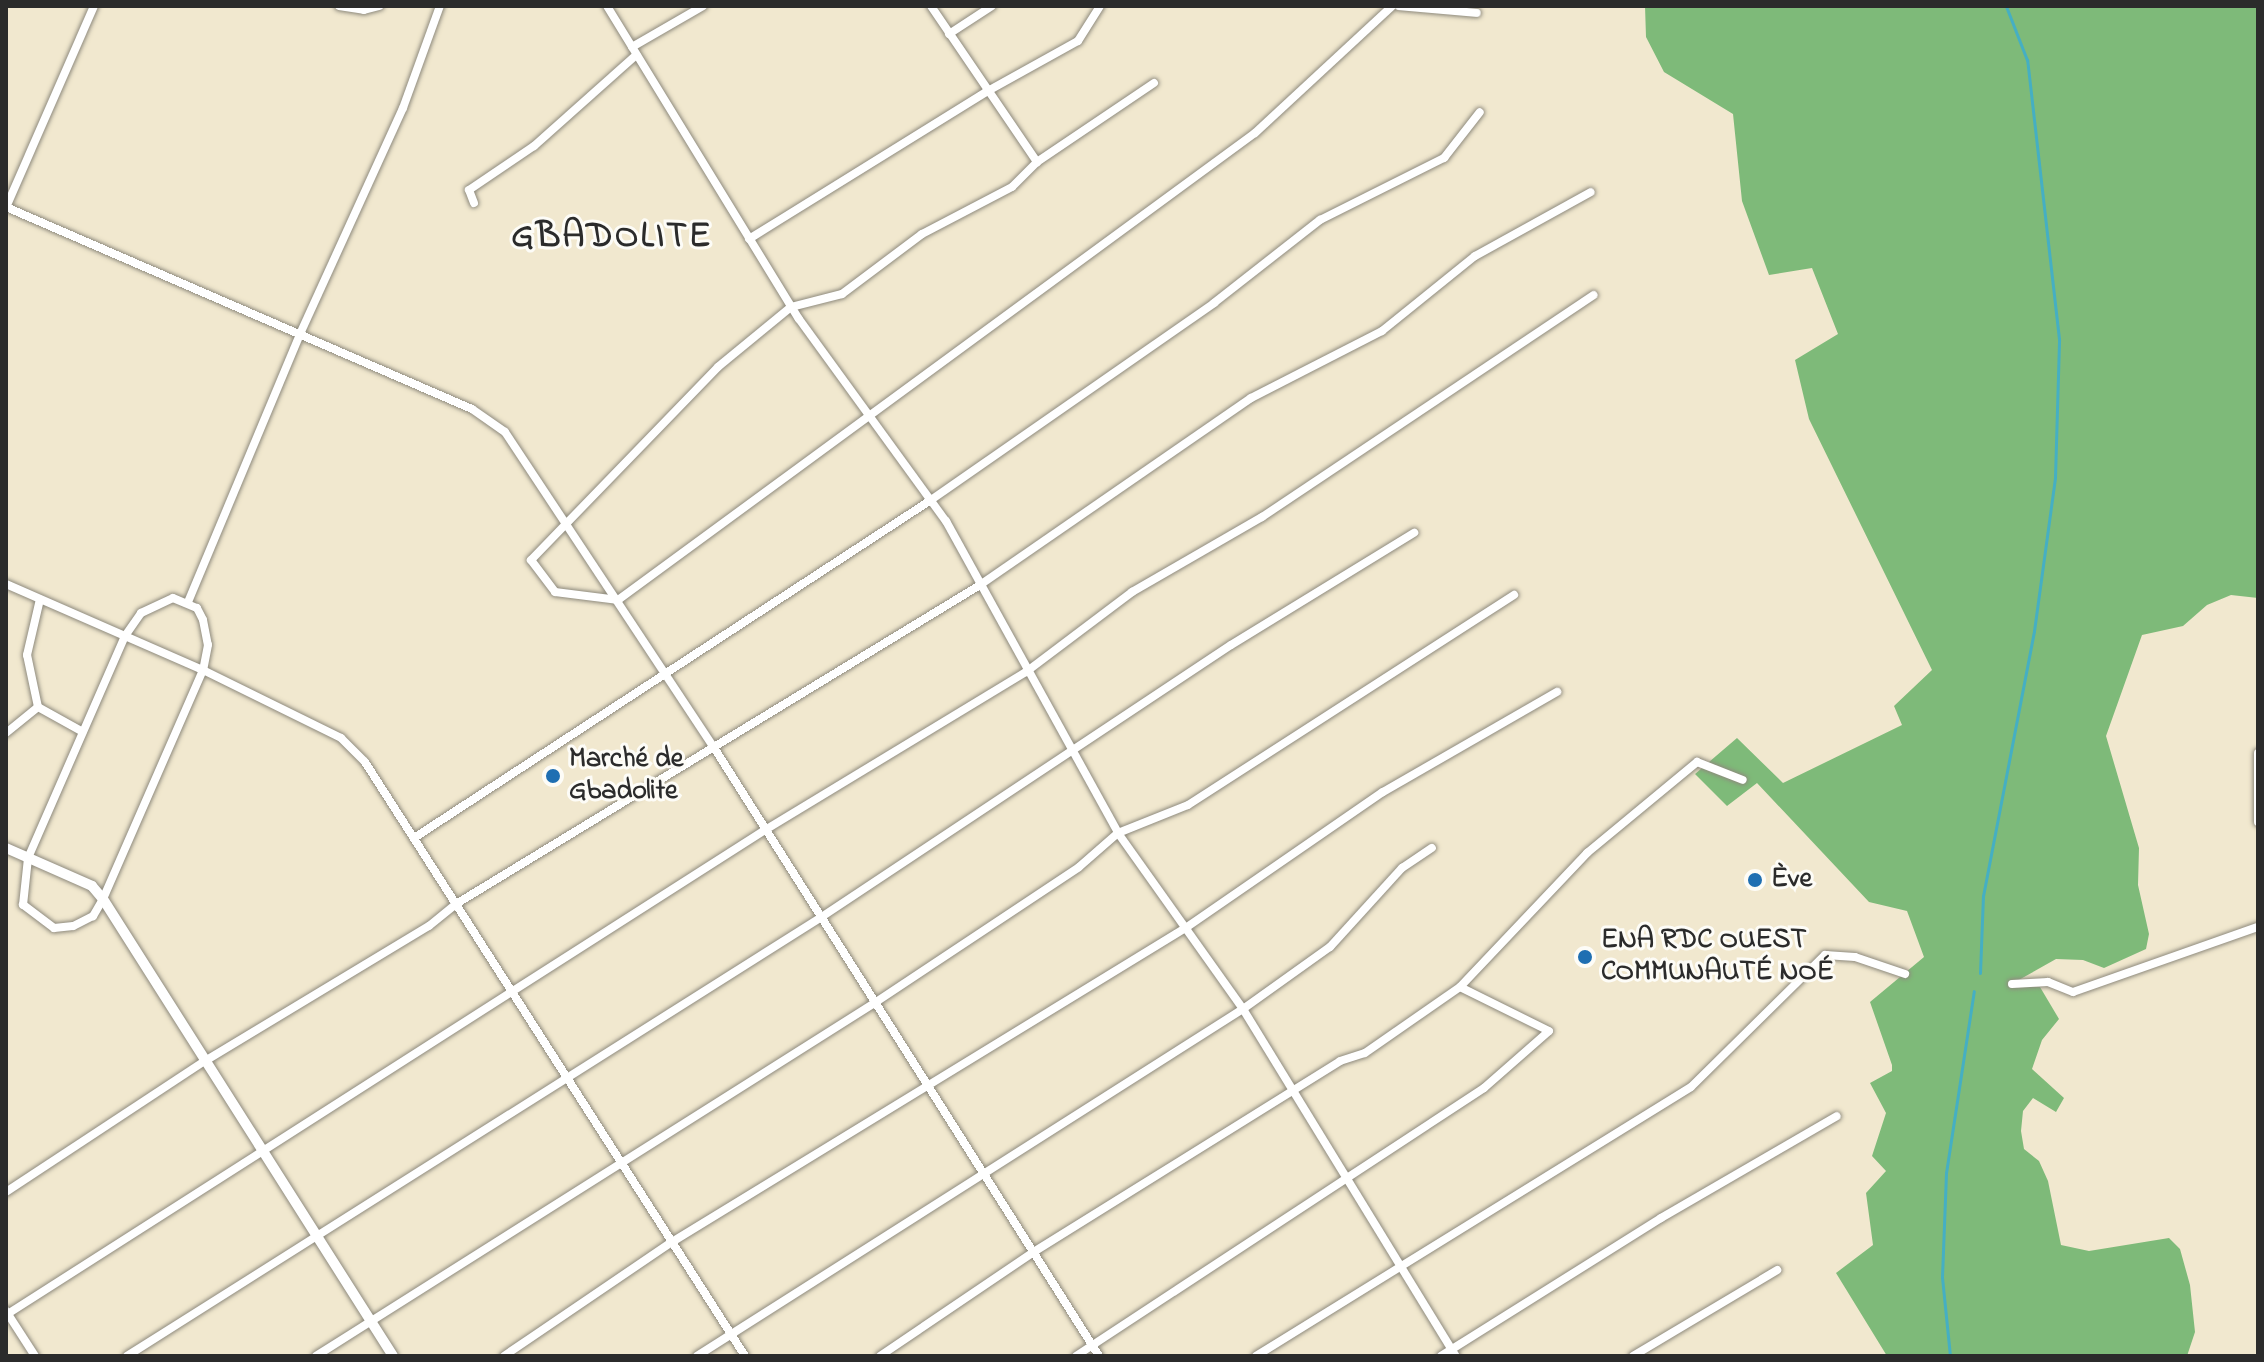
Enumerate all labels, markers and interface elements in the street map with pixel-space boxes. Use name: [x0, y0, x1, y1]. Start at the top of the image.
district label: GBADOLITE: [511, 216, 713, 260]
place label: Marché de Gbadolite: [569, 743, 683, 809]
marker: Marché de Gbadolite: [544, 767, 562, 785]
place label: Ève: [1771, 863, 1812, 897]
marker: Ève: [1746, 871, 1764, 889]
place label: ENA RDC OUEST COMMUNAUTÉ NOÉ: [1601, 924, 1834, 990]
marker: ENA RDC OUEST COMMUNAUTÉ NOÉ: [1576, 948, 1594, 966]

